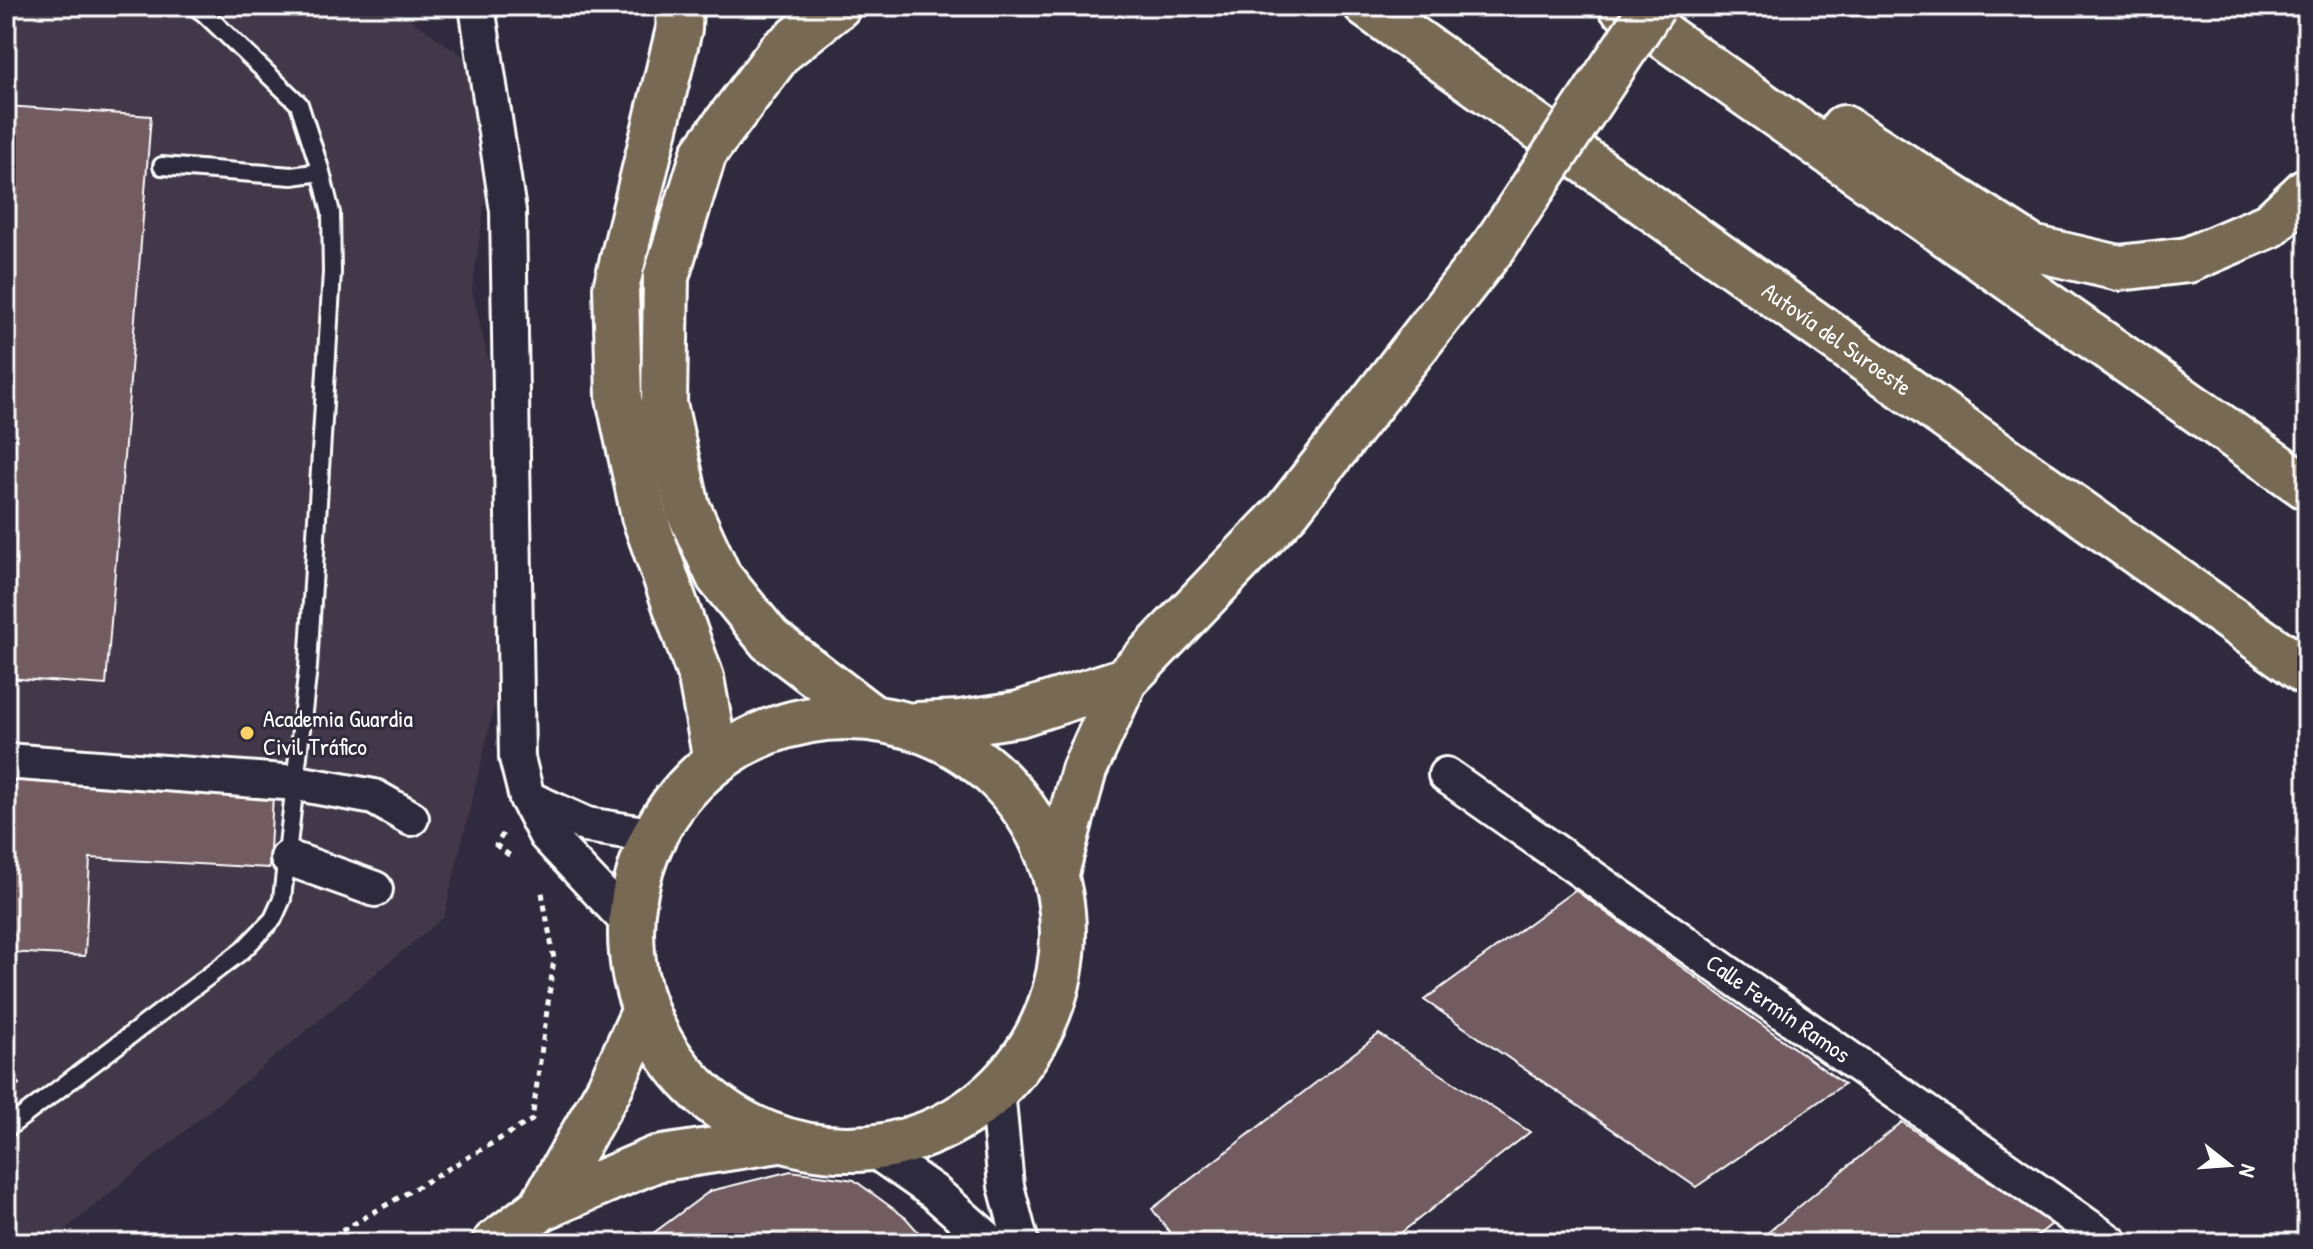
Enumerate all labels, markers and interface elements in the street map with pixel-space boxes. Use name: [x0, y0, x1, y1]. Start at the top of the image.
street label: Autovía del Suroeste: [1756, 274, 1919, 403]
place label: Academia Guardia Civil Tráfico: [263, 702, 413, 762]
marker: Academia Guardia Civil Tráfico: [238, 724, 256, 742]
street label: Calle Fermín Ramos: [1700, 946, 1857, 1070]
north arrow: [2189, 1125, 2269, 1205]
text: N: [2232, 1161, 2264, 1181]

